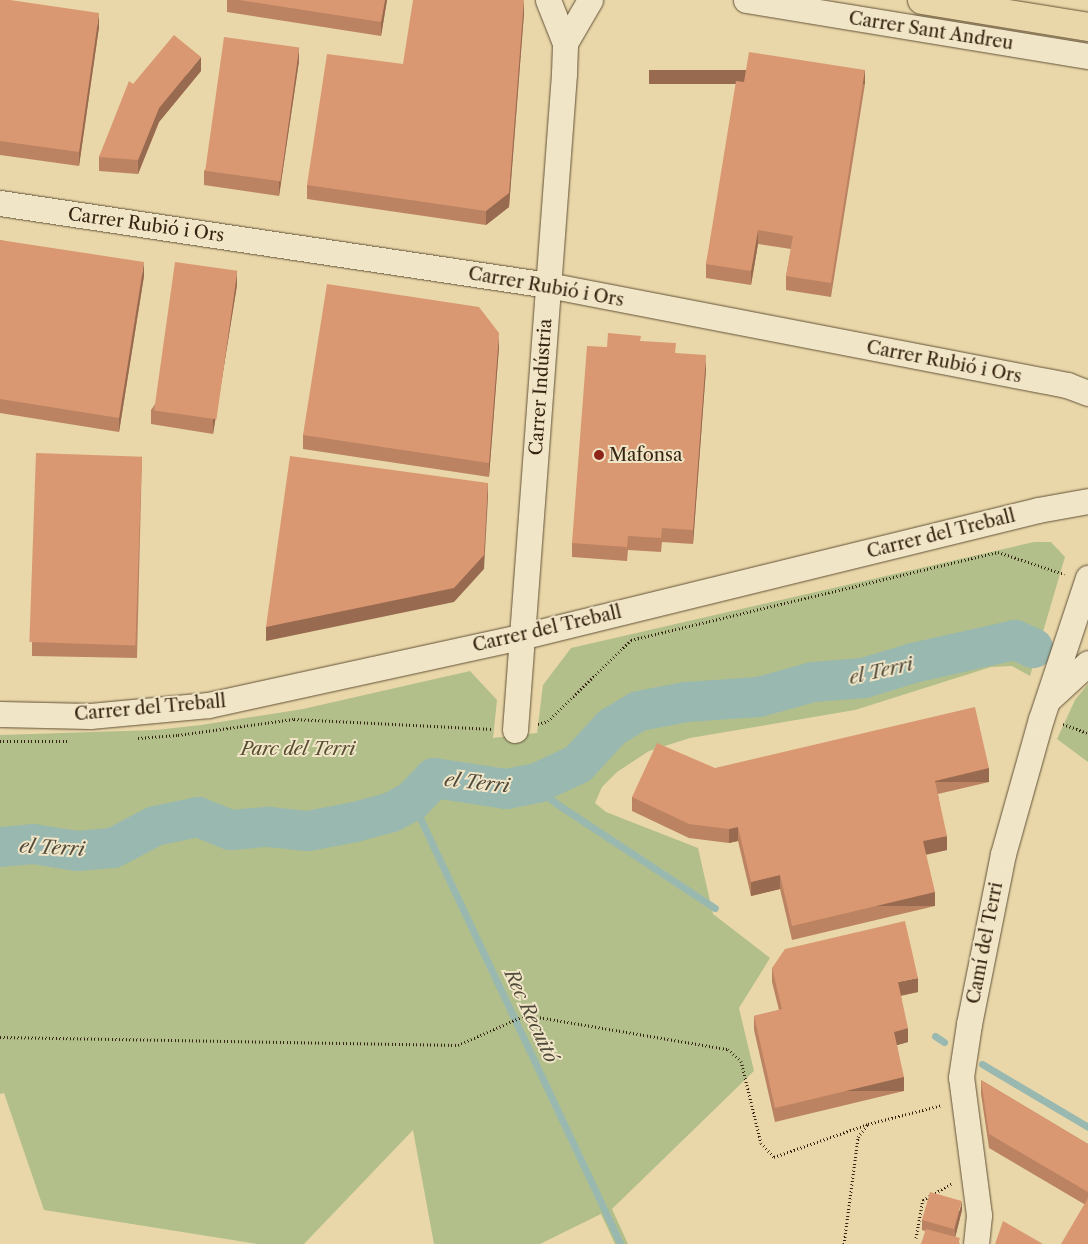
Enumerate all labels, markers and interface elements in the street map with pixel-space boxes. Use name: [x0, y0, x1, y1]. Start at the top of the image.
street label: Carrer Sant Andreu: [847, 7, 1015, 55]
street label: Carrer Rubió i Ors: [66, 203, 226, 247]
street label: Carrer Rubió i Ors: [466, 263, 626, 311]
street label: Carrer Indústria: [525, 318, 557, 456]
street label: Carrer Rubió i Ors: [864, 336, 1024, 388]
place label: Mafonsa: [609, 444, 682, 466]
marker: Mafonsa: [593, 449, 605, 461]
street label: Carrer del Treball: [864, 505, 1018, 563]
street label: Carrer del Treball: [470, 601, 624, 657]
water label: el Terri: [847, 653, 915, 689]
street label: Carrer del Treball: [73, 691, 227, 725]
park label: Parc del Terri: [241, 738, 355, 760]
water label: el Terri: [444, 768, 510, 798]
water label: el Terri: [19, 835, 85, 861]
street label: Camí del Terri: [963, 880, 1007, 1006]
water label: Rec Recuitó: [499, 966, 563, 1066]

